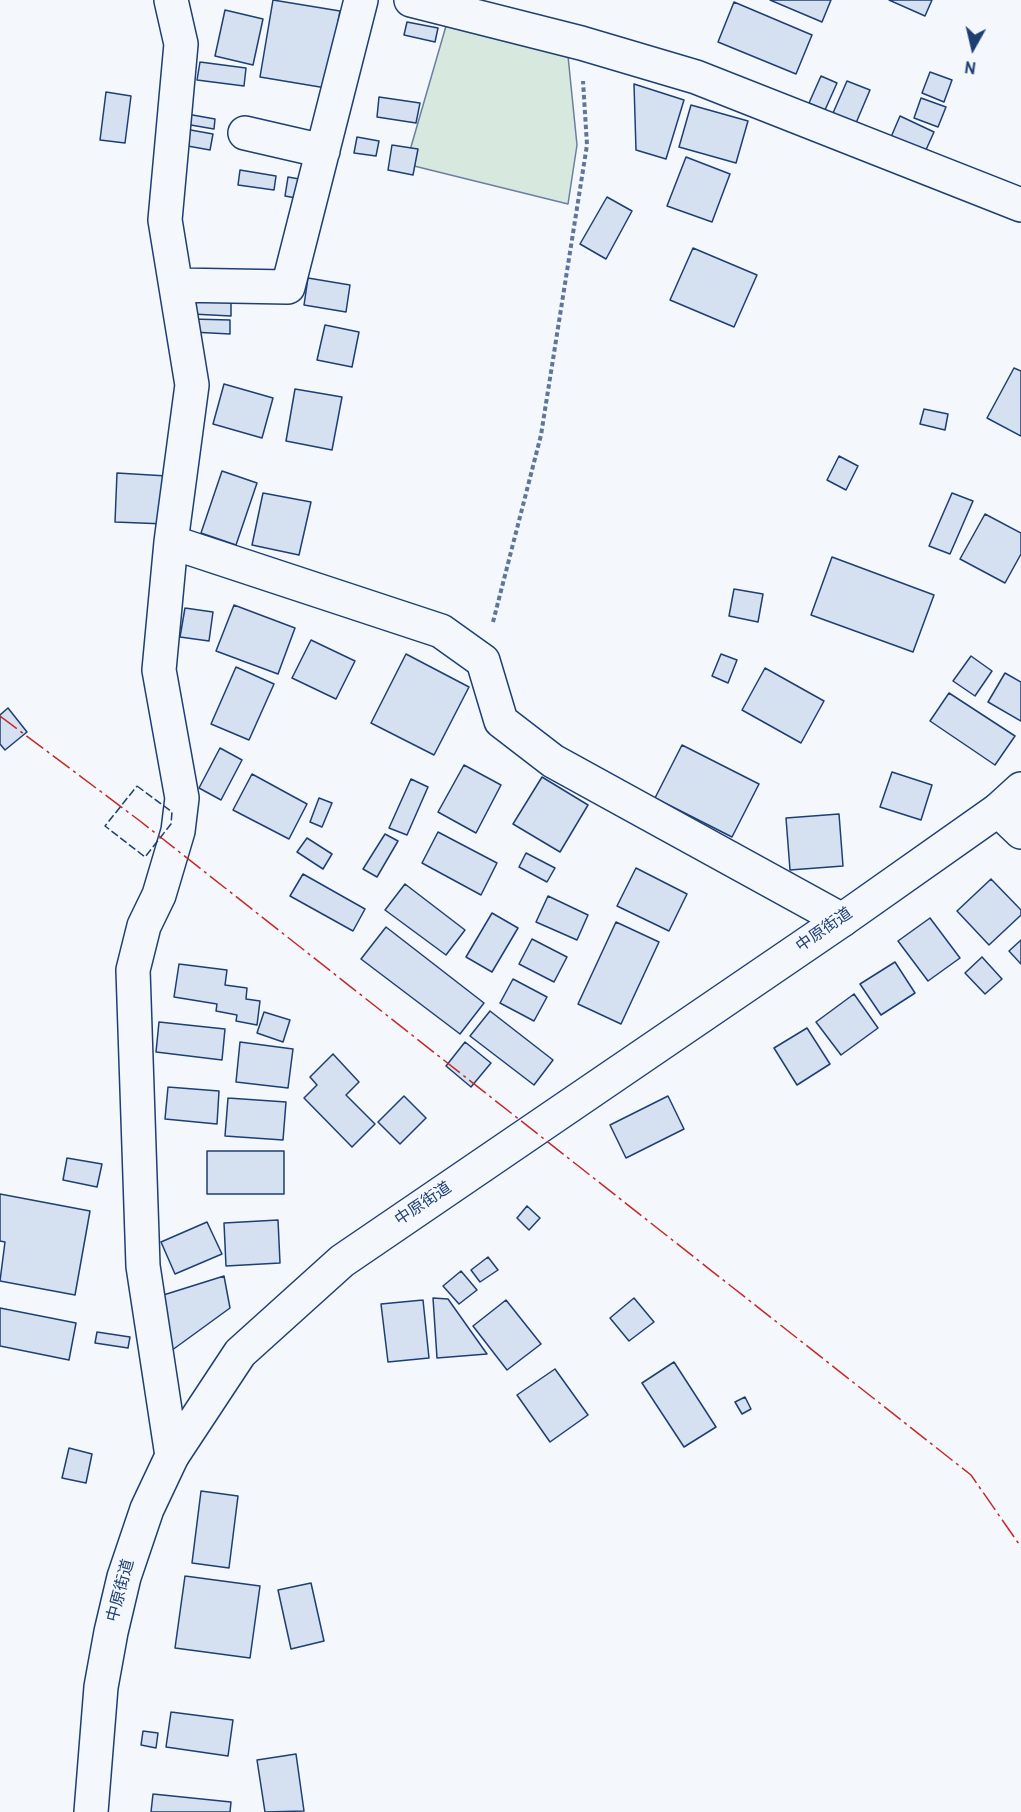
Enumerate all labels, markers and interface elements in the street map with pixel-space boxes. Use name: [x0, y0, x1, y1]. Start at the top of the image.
north arrow: [943, 18, 1003, 78]
text: N: [963, 55, 978, 77]
street label: 中原街道: [793, 905, 857, 957]
street label: 中原街道: [392, 1179, 456, 1231]
street label: 中原街道: [104, 1558, 140, 1624]

